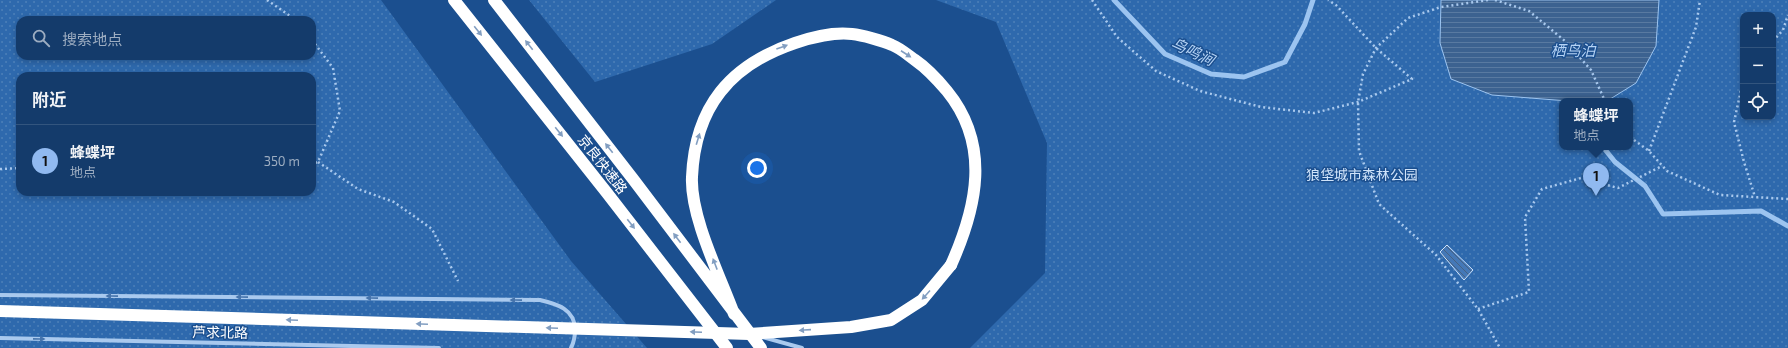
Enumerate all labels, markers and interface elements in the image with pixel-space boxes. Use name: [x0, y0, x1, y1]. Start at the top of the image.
map controls: [1740, 12, 1776, 120]
button: +: [1740, 12, 1776, 48]
search box: [16, 16, 316, 60]
one-way arrow: [473, 25, 482, 36]
icon: search: [30, 27, 52, 49]
text: 搜索地点: [62, 30, 122, 48]
water label: 鸟鸣涧: [1169, 33, 1219, 70]
one-way arrow: [525, 40, 533, 51]
water label: 栖鸟泊: [1550, 41, 1597, 59]
one-way arrow: [777, 44, 789, 50]
button: −: [1740, 48, 1776, 84]
one-way arrow: [901, 50, 911, 58]
button: locate: [1740, 84, 1776, 120]
text: 附近: [32, 89, 66, 109]
popup: [1559, 98, 1633, 150]
text: 蜂蝶坪: [1573, 106, 1619, 124]
one-way arrow: [554, 127, 563, 138]
text: 地点: [1573, 127, 1600, 143]
street label: 京良快速路: [575, 131, 631, 197]
one-way arrow: [695, 132, 701, 144]
one-way arrow: [604, 142, 613, 153]
text: 蜂蝶坪: [70, 143, 115, 161]
text: 1: [42, 153, 48, 169]
text: 350 m: [264, 153, 300, 169]
your location: [747, 158, 767, 178]
pin: 1: [1583, 163, 1609, 196]
text: 地点: [70, 164, 96, 180]
park label: 狼垡城市森林公园: [1306, 166, 1418, 183]
one-way arrow: [627, 218, 635, 229]
one-way arrow: [673, 232, 681, 243]
one-way arrow: [712, 258, 718, 270]
one-way arrow: [921, 290, 931, 300]
one-way arrow: [105, 293, 118, 299]
one-way arrow: [235, 294, 248, 300]
one-way arrow: [365, 295, 378, 301]
one-way arrow: [509, 297, 522, 303]
one-way arrow: [285, 317, 298, 323]
one-way arrow: [415, 321, 428, 327]
street label: 芦求北路: [192, 323, 248, 341]
one-way arrow: [545, 325, 558, 331]
one-way arrow: [799, 327, 811, 334]
one-way arrow: [690, 329, 702, 336]
one-way arrow: [33, 336, 46, 342]

